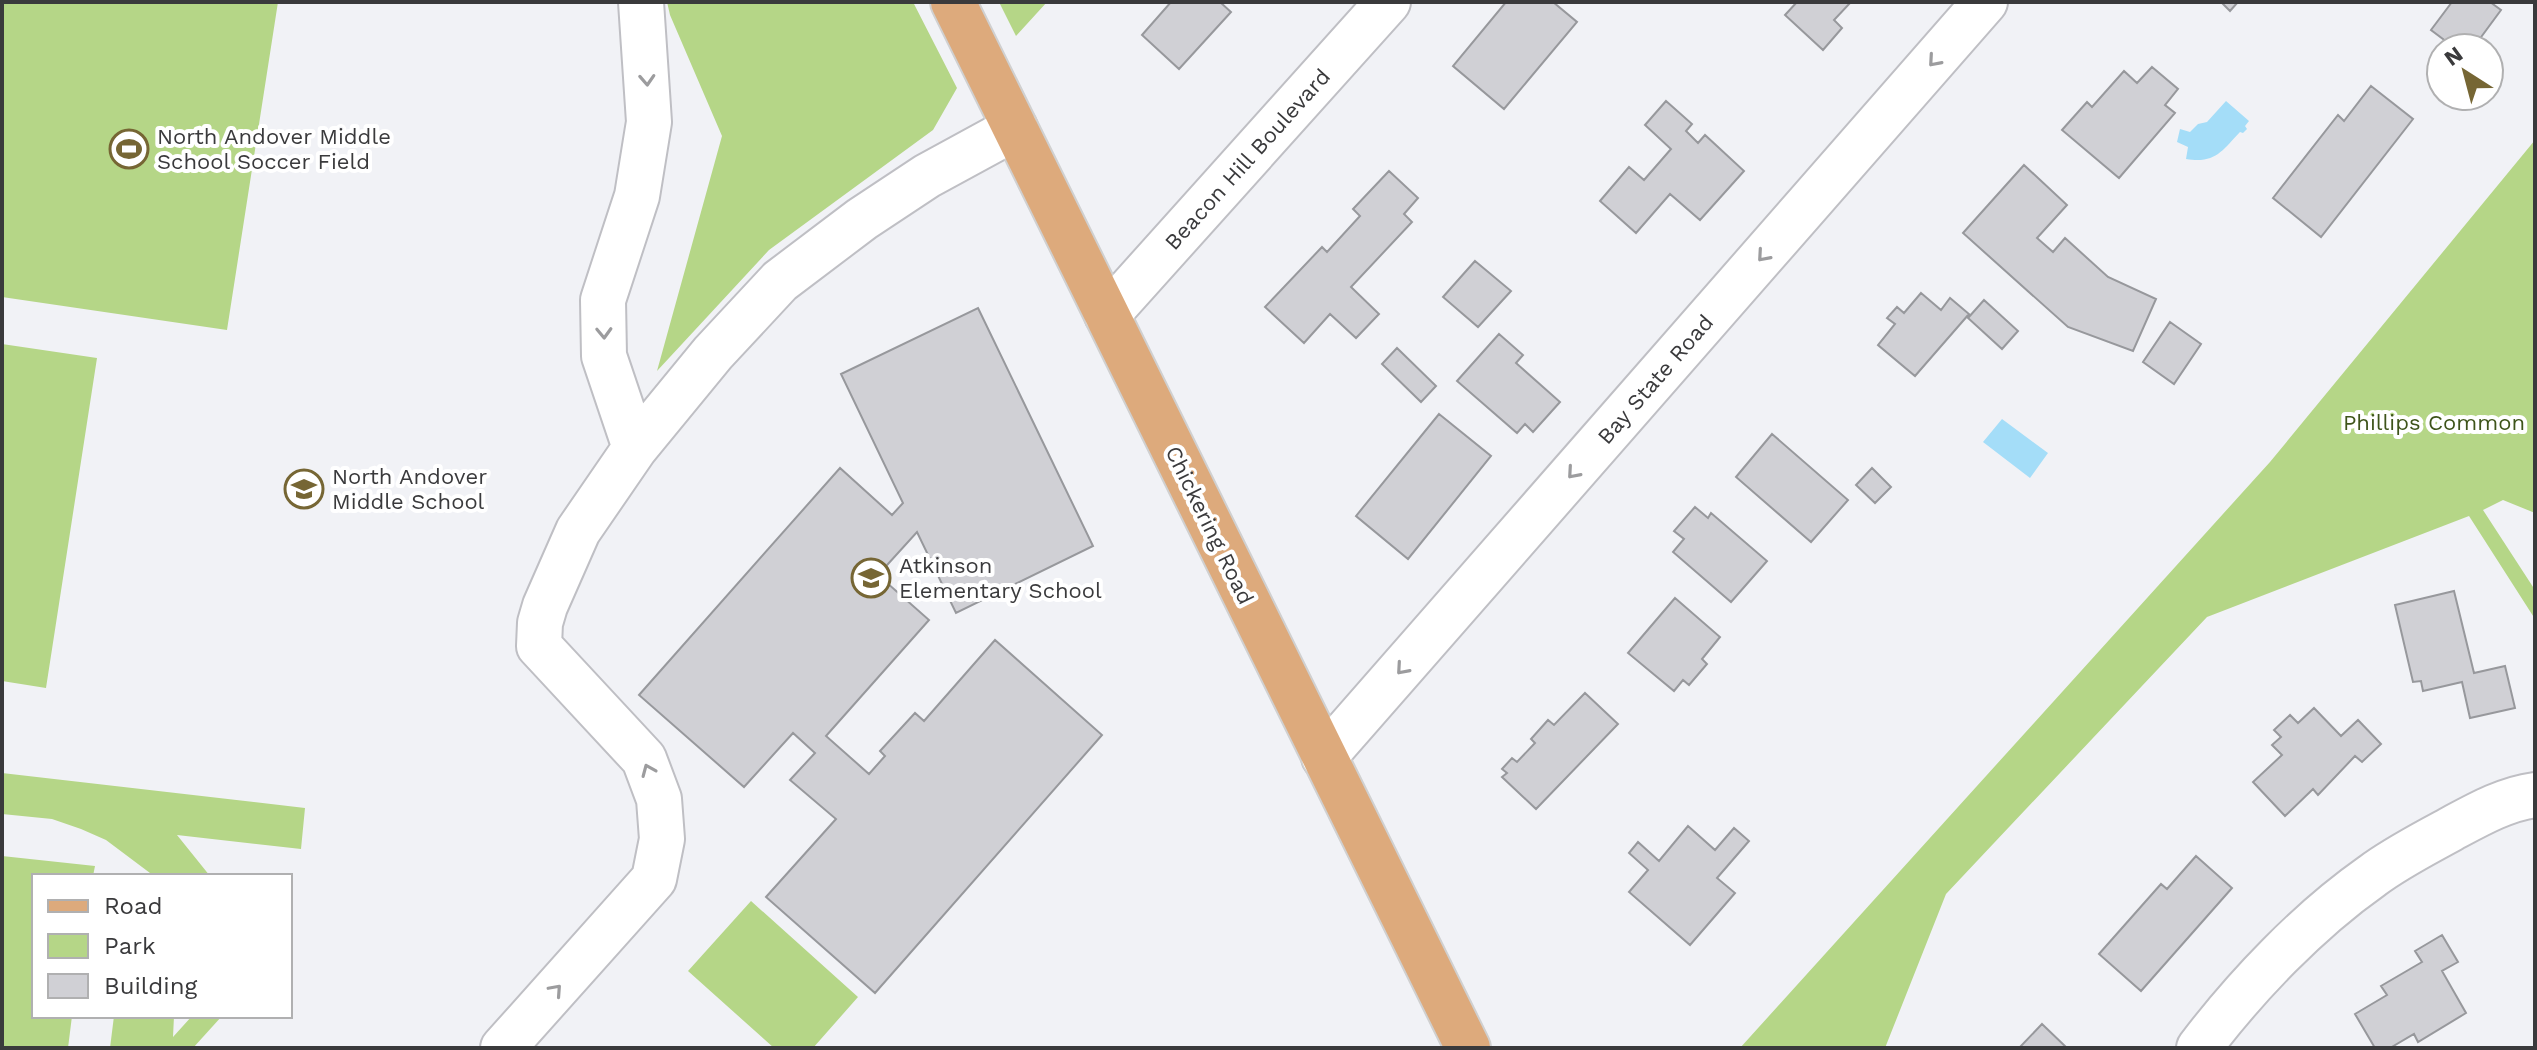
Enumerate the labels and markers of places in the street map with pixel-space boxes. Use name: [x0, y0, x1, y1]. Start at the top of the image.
place label: North Andover Middle School Soccer Field: [157, 124, 391, 174]
sports icon: North Andover Middle School Soccer Field: [108, 128, 150, 170]
place label: North Andover Middle School: [332, 464, 487, 514]
school or university icon: North Andover Middle School: [283, 468, 325, 510]
place label: Atkinson Elementary School: [899, 553, 1102, 603]
school or university icon: Atkinson Elementary School: [850, 557, 892, 599]

